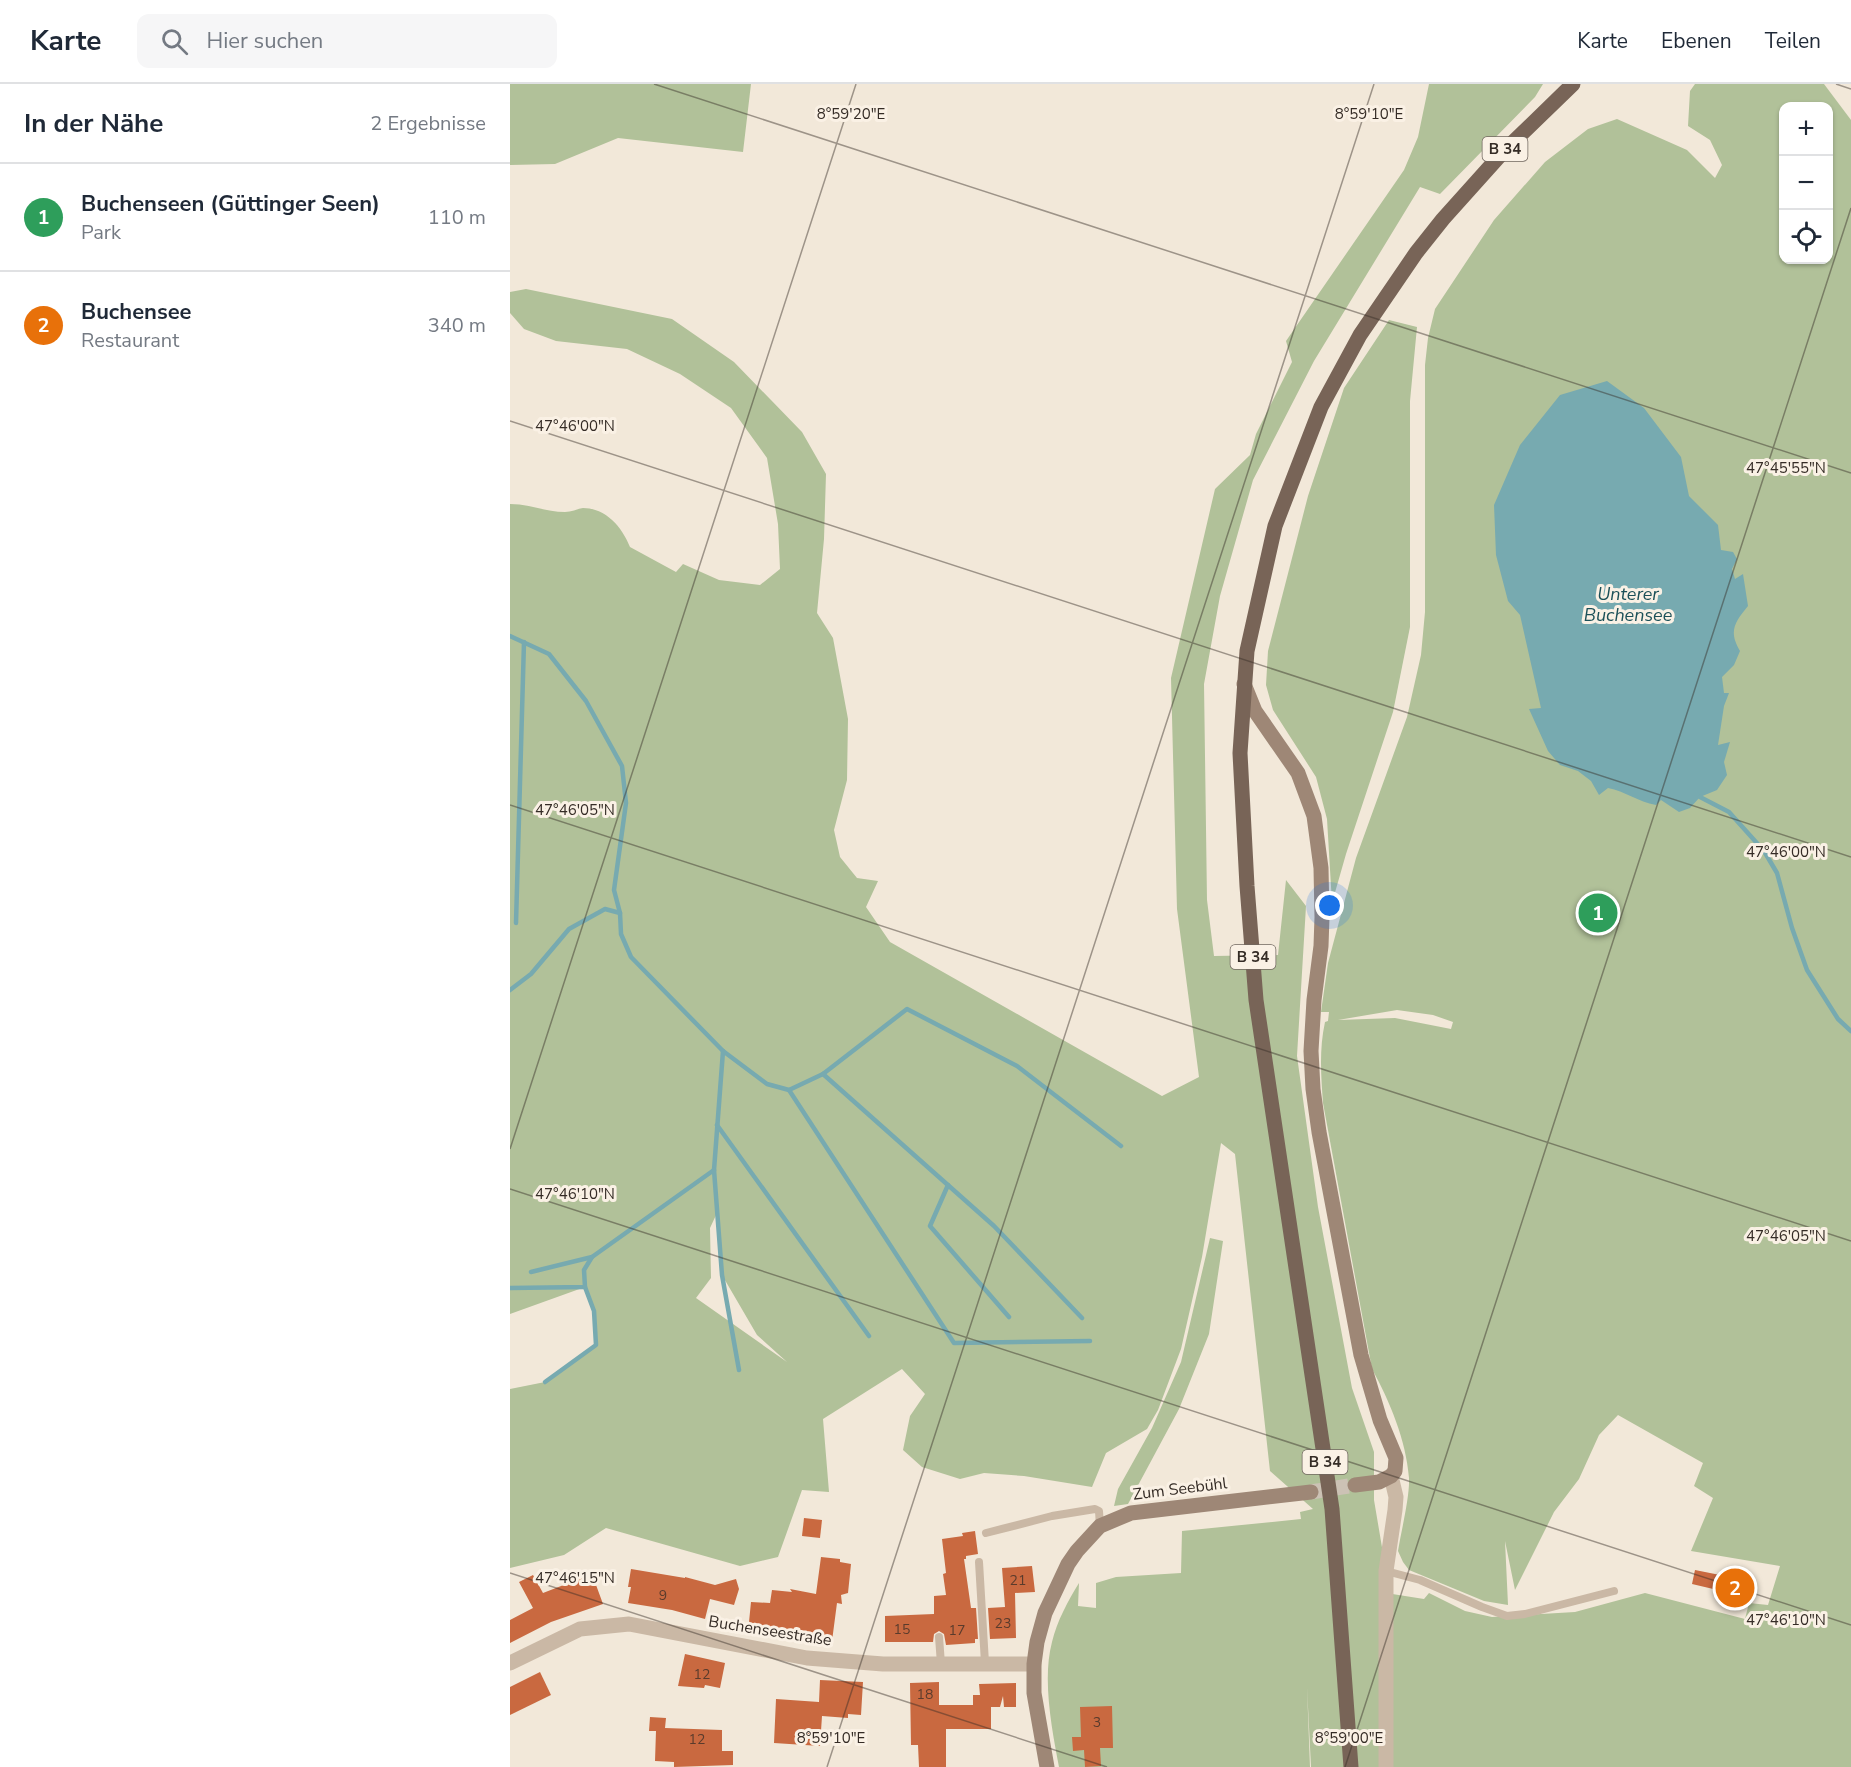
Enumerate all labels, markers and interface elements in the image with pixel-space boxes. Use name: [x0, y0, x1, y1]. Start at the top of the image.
search box: [137, 14, 557, 68]
text: Karte: [30, 22, 101, 60]
icon: search: [158, 25, 191, 58]
text: Hier suchen: [206, 26, 323, 56]
text: Karte: [1577, 27, 1628, 55]
text: Ebenen: [1661, 27, 1732, 55]
text: Teilen: [1765, 27, 1821, 55]
map controls: [1779, 102, 1833, 264]
button: +: [1779, 102, 1833, 156]
text: 8°59'20"E: [817, 104, 885, 124]
text: 8°59'10"E: [1335, 104, 1403, 124]
text: In der Nähe: [24, 106, 163, 141]
text: 2 Ergebnisse: [370, 110, 486, 137]
road number: B 34: [1482, 137, 1528, 161]
button: −: [1779, 156, 1833, 210]
text: Buchenseen (Güttinger Seen): [81, 189, 380, 219]
text: 1: [38, 204, 50, 231]
text: 110 m: [428, 204, 486, 231]
button: locate: [1779, 210, 1833, 264]
text: Park: [81, 219, 121, 246]
text: Buchensee: [81, 297, 192, 327]
text: 2: [38, 312, 50, 339]
text: 340 m: [428, 312, 486, 339]
text: Restaurant: [81, 327, 179, 354]
text: 47°46'00"N: [535, 416, 615, 436]
text: 47°45'55"N: [1746, 458, 1826, 478]
water label: Unterer Buchensee: [1584, 582, 1673, 627]
text: 47°46'05"N: [535, 800, 615, 820]
text: 47°46'00"N: [1746, 842, 1826, 862]
pin: 1: [1578, 890, 1618, 936]
your location: [1315, 891, 1344, 920]
road number: B 34: [1230, 945, 1276, 969]
text: 47°46'10"N: [535, 1184, 615, 1204]
text: 47°46'05"N: [1746, 1226, 1826, 1246]
road number: B 34: [1302, 1450, 1348, 1474]
street label: Zum Seebühl: [1131, 1472, 1229, 1506]
pin: 2: [1716, 1566, 1754, 1610]
text: 47°46'15"N: [535, 1568, 615, 1588]
house number: 21: [1010, 1571, 1026, 1590]
house number: 9: [659, 1586, 667, 1605]
street label: Buchenseestraße: [707, 1610, 833, 1652]
text: 47°46'10"N: [1746, 1610, 1826, 1630]
house number: 23: [995, 1614, 1011, 1633]
house number: 15: [894, 1620, 910, 1639]
house number: 17: [949, 1621, 965, 1640]
house number: 12: [694, 1665, 710, 1684]
house number: 18: [917, 1685, 933, 1704]
house number: 3: [1093, 1713, 1101, 1732]
text: 8°59'10"E: [797, 1728, 865, 1748]
text: 8°59'00"E: [1315, 1728, 1383, 1748]
house number: 12: [689, 1730, 705, 1749]

